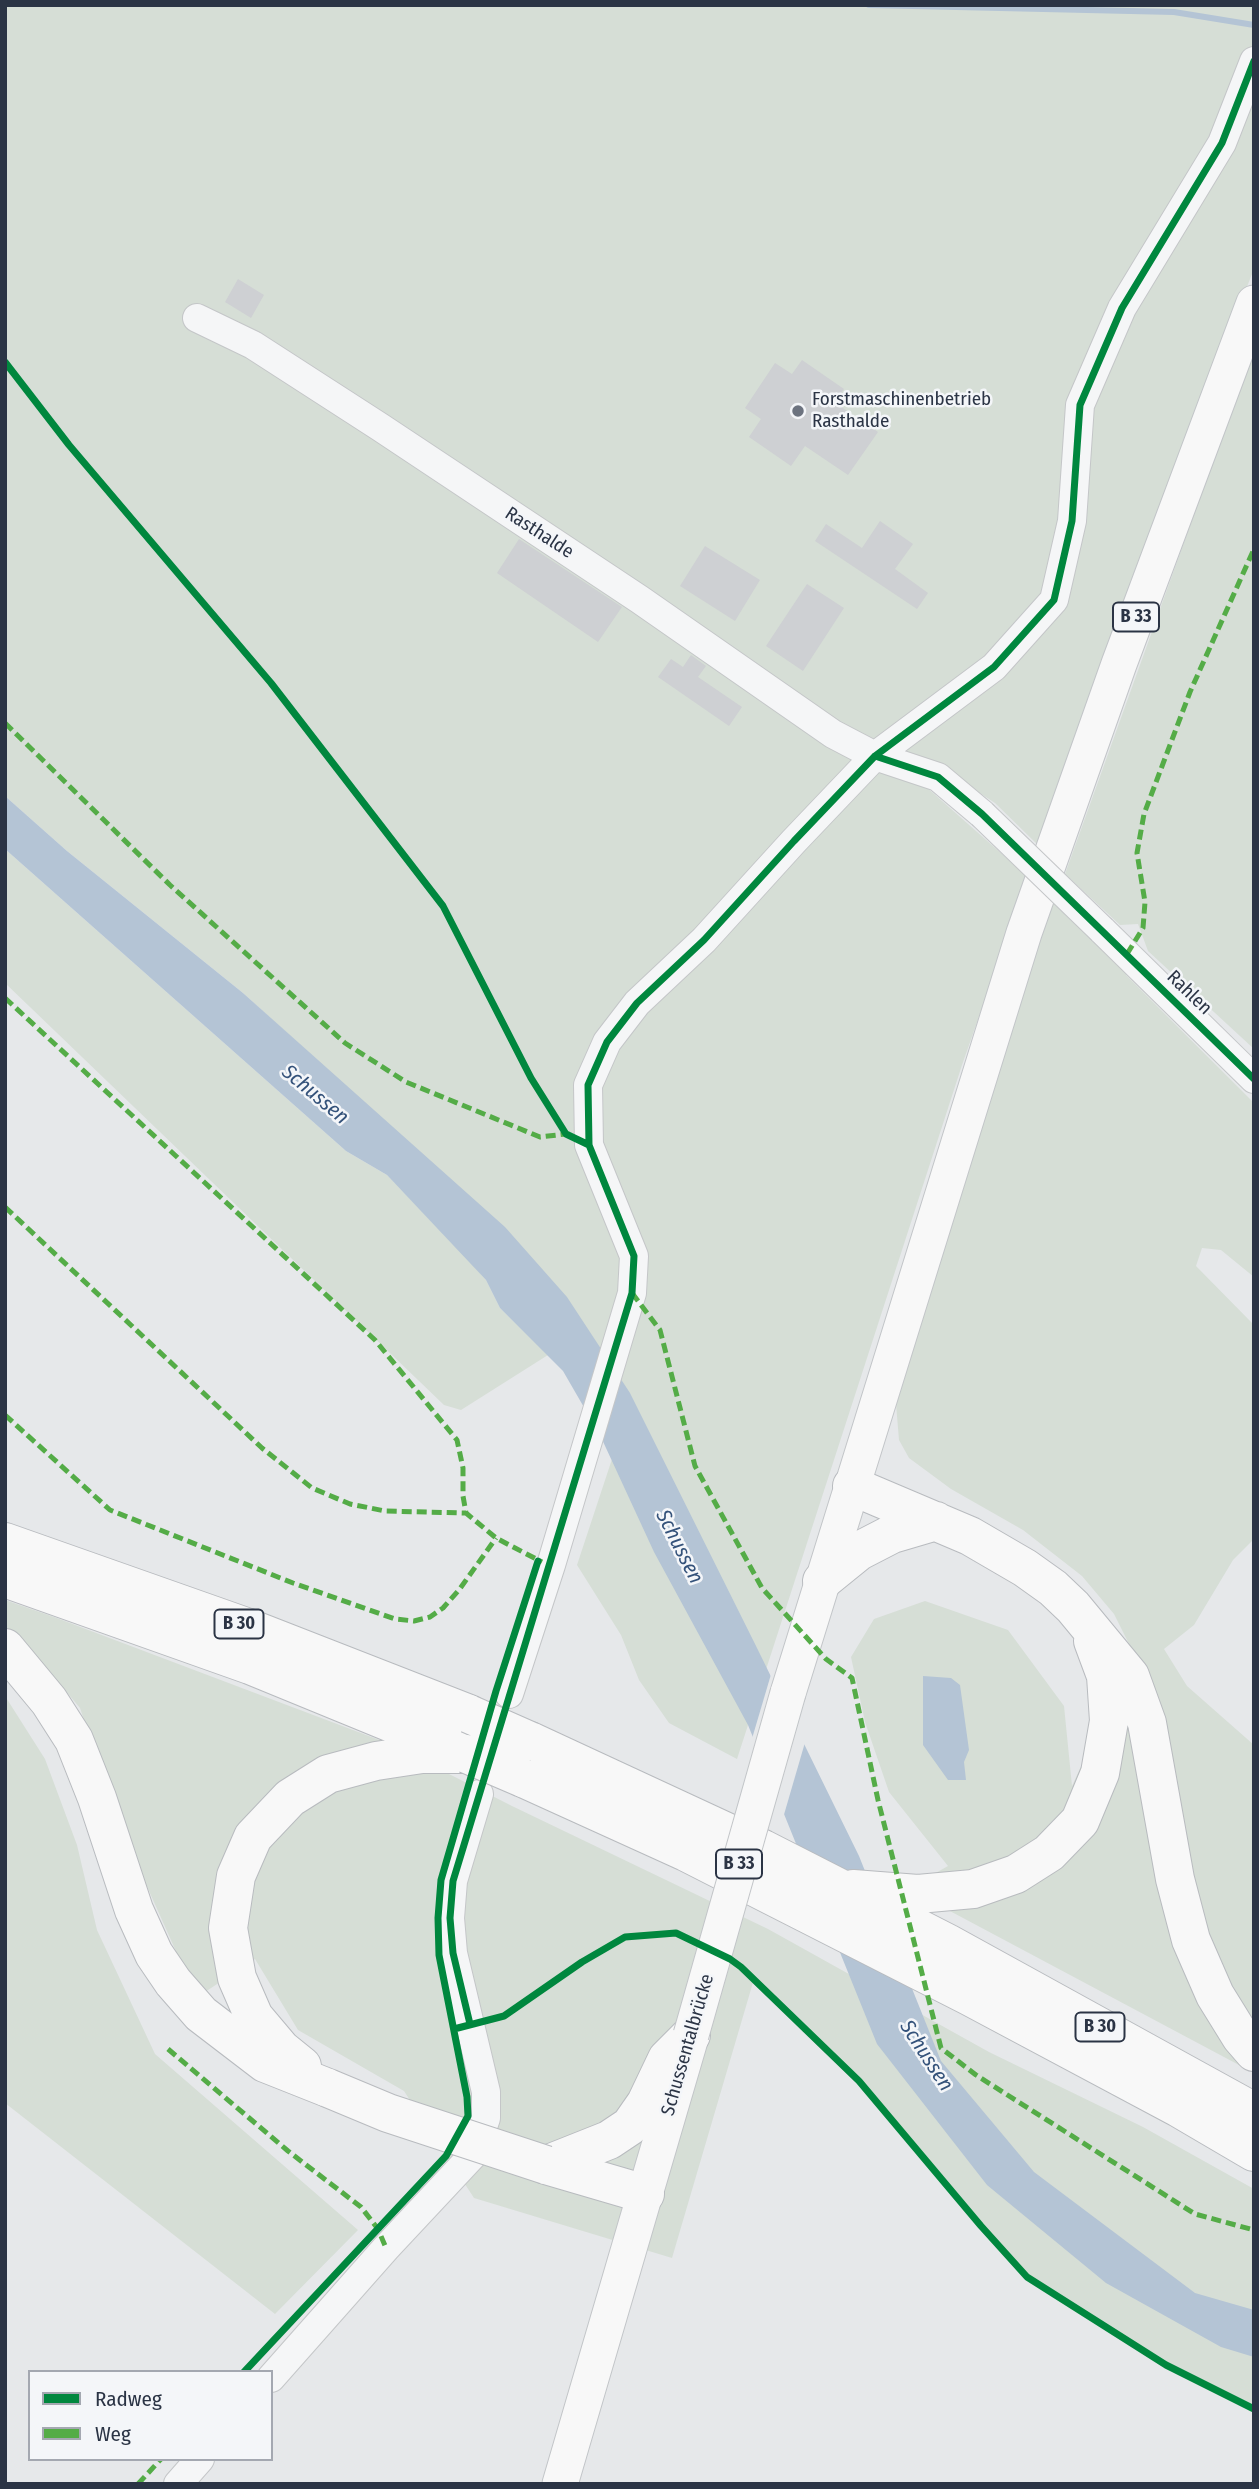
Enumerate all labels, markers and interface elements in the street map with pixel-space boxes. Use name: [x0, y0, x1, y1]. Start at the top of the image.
place label: Forstmaschinenbetrieb Rasthalde: [812, 389, 991, 433]
marker: Forstmaschinenbetrieb Rasthalde: [790, 403, 806, 419]
street label: Rasthalde: [500, 502, 578, 564]
road number: B 33: [1113, 602, 1159, 632]
street label: Rahlen: [1162, 966, 1216, 1020]
water label: Schussen: [276, 1060, 354, 1130]
water label: Schussen: [650, 1506, 708, 1588]
road number: B 30: [215, 1610, 264, 1638]
road number: B 33: [716, 1850, 762, 1878]
street label: Schussentalbrücke: [657, 1972, 719, 2118]
road number: B 30: [1076, 2012, 1124, 2041]
water label: Schussen: [894, 2016, 958, 2096]
legend: [28, 2370, 273, 2461]
text: Radweg: [95, 2386, 162, 2412]
text: Weg: [95, 2421, 131, 2447]

